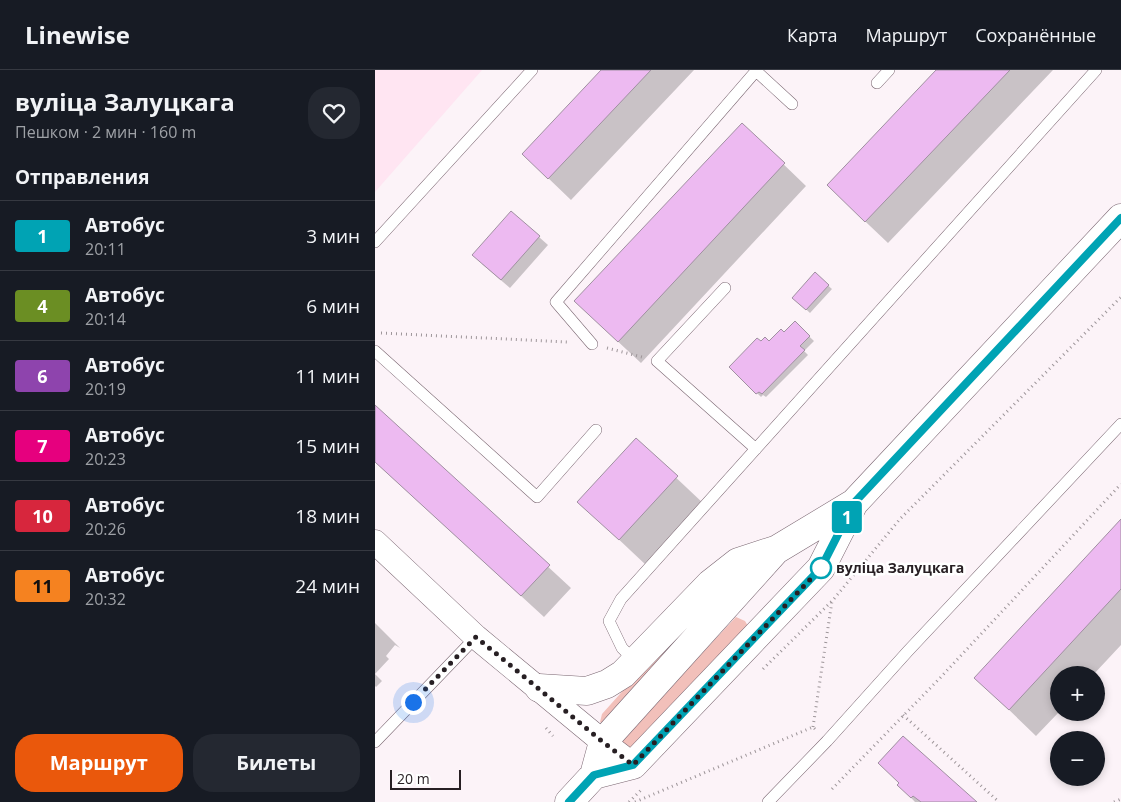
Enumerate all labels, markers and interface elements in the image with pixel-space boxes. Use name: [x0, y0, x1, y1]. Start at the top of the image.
text: Linewise: [25, 18, 130, 51]
text: Карта: [787, 23, 837, 47]
text: Маршрут: [865, 23, 947, 47]
text: Сохранённые: [975, 23, 1096, 47]
text: вуліца Залуцкага: [15, 85, 235, 118]
button: heart: [308, 87, 360, 139]
text: Пешком · 2 мин · 160 m: [15, 121, 196, 143]
text: Отправления: [15, 164, 149, 190]
text: Автобус: [85, 212, 165, 238]
text: 3 мин: [306, 223, 360, 249]
text: 1: [37, 224, 48, 248]
text: 20:11: [85, 238, 126, 260]
text: Автобус: [85, 282, 165, 308]
text: 6 мин: [306, 293, 360, 319]
text: 4: [37, 294, 48, 318]
text: 20:14: [85, 308, 126, 330]
text: Автобус: [85, 352, 165, 378]
text: 11 мин: [295, 363, 360, 389]
text: 6: [37, 364, 48, 388]
text: 20:19: [85, 378, 126, 400]
text: Автобус: [85, 422, 165, 448]
text: 15 мин: [295, 433, 360, 459]
text: 7: [37, 434, 48, 458]
text: 20:23: [85, 448, 126, 470]
text: Автобус: [85, 492, 165, 518]
line badge: 1: [831, 501, 863, 533]
text: 18 мин: [295, 503, 360, 529]
text: 10: [32, 504, 53, 528]
text: 1: [842, 505, 852, 529]
text: 20:26: [85, 518, 126, 540]
marker: вуліца Залуцкага: [810, 557, 832, 579]
place label: вуліца Залуцкага: [836, 558, 964, 577]
text: Автобус: [85, 562, 165, 588]
text: 24 мин: [295, 573, 360, 599]
text: 11: [32, 574, 53, 598]
text: 20:32: [85, 588, 126, 610]
map controls: [1050, 666, 1105, 786]
button: +: [1050, 666, 1105, 721]
your location: [401, 690, 426, 715]
button: −: [1050, 731, 1105, 786]
button: Маршрут: [15, 734, 183, 792]
button: Билеты: [193, 734, 360, 792]
scale bar: [390, 767, 461, 790]
text: 20 m: [397, 769, 430, 788]

